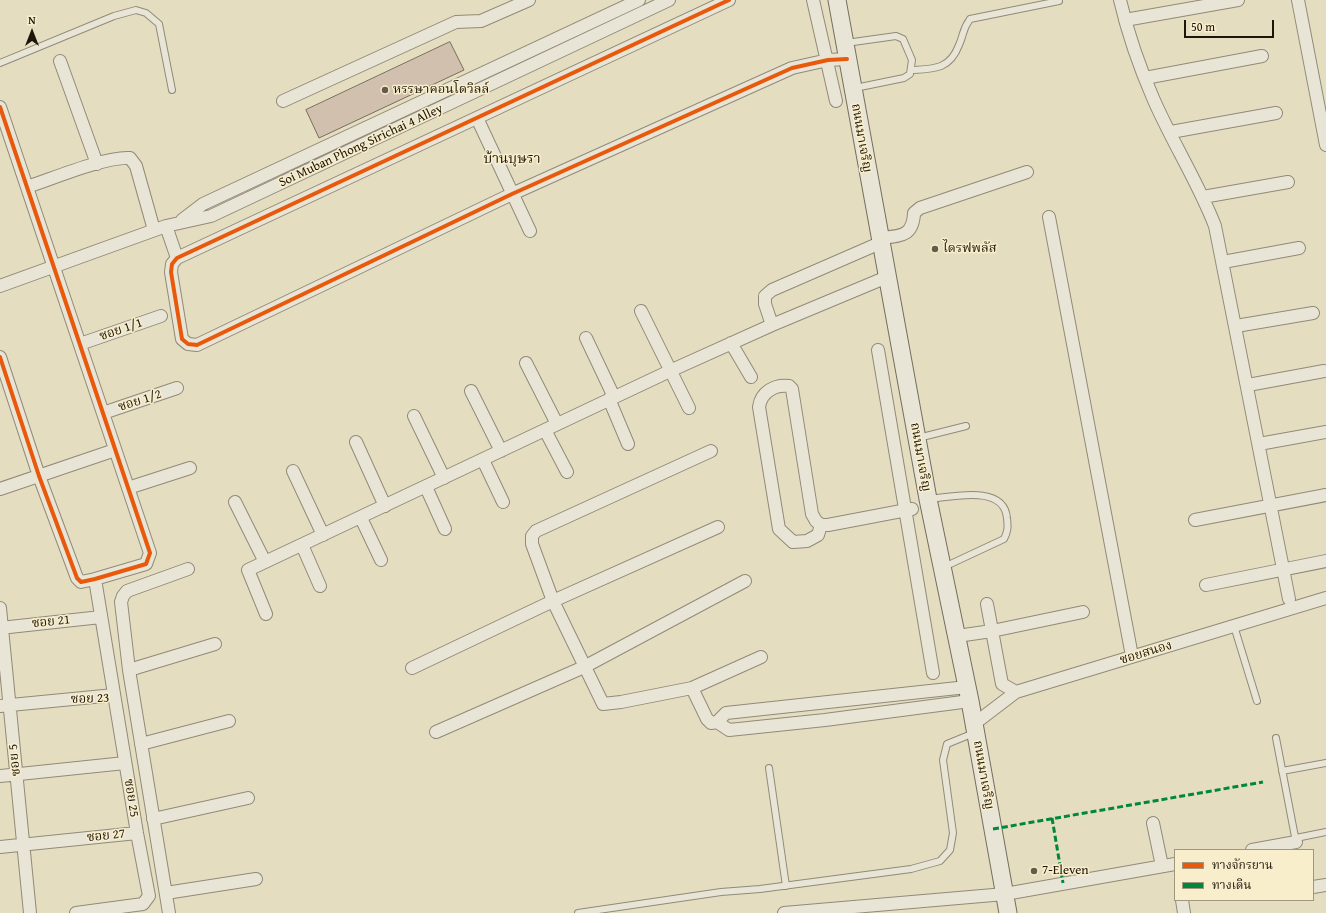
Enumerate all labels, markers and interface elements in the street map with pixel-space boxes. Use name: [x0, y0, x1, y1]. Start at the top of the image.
north arrow: [12, 12, 52, 52]
text: N: [28, 12, 36, 28]
scale bar: [1186, 12, 1276, 38]
text: 50 m: [1191, 18, 1215, 35]
place label: หรรษาคอนโดวิลล์: [393, 82, 489, 98]
marker: หรรษาคอนโดวิลล์: [380, 85, 390, 95]
street label: Soi Muban Phong Sirichai 4 Alley: [277, 101, 445, 191]
street label: ถนนมาเจริญ: [847, 102, 875, 174]
district label: บ้านบุษรา: [483, 151, 541, 167]
place label: ไดรฟพลัส: [943, 241, 997, 257]
marker: ไดรฟพลัส: [930, 244, 940, 254]
street label: ซอย 1/1: [97, 315, 145, 345]
street label: ซอย 1/2: [116, 387, 164, 415]
street label: ถนนมาเจริญ: [906, 421, 934, 493]
street label: ซอย 21: [31, 612, 71, 632]
street label: ซอยสนอง: [1118, 638, 1174, 668]
street label: ซอย 23: [70, 691, 110, 707]
street label: ถนนมาเจริญ: [969, 739, 997, 811]
street label: ซอย 5: [6, 743, 24, 777]
street label: ซอย 25: [120, 778, 142, 818]
street label: ซอย 27: [86, 826, 126, 846]
legend: [1174, 849, 1314, 901]
text: ทางจักรยาน: [1212, 856, 1273, 873]
place label: 7-Eleven: [1042, 863, 1089, 879]
marker: 7-Eleven: [1029, 866, 1039, 876]
text: ทางเดิน: [1212, 876, 1251, 893]

